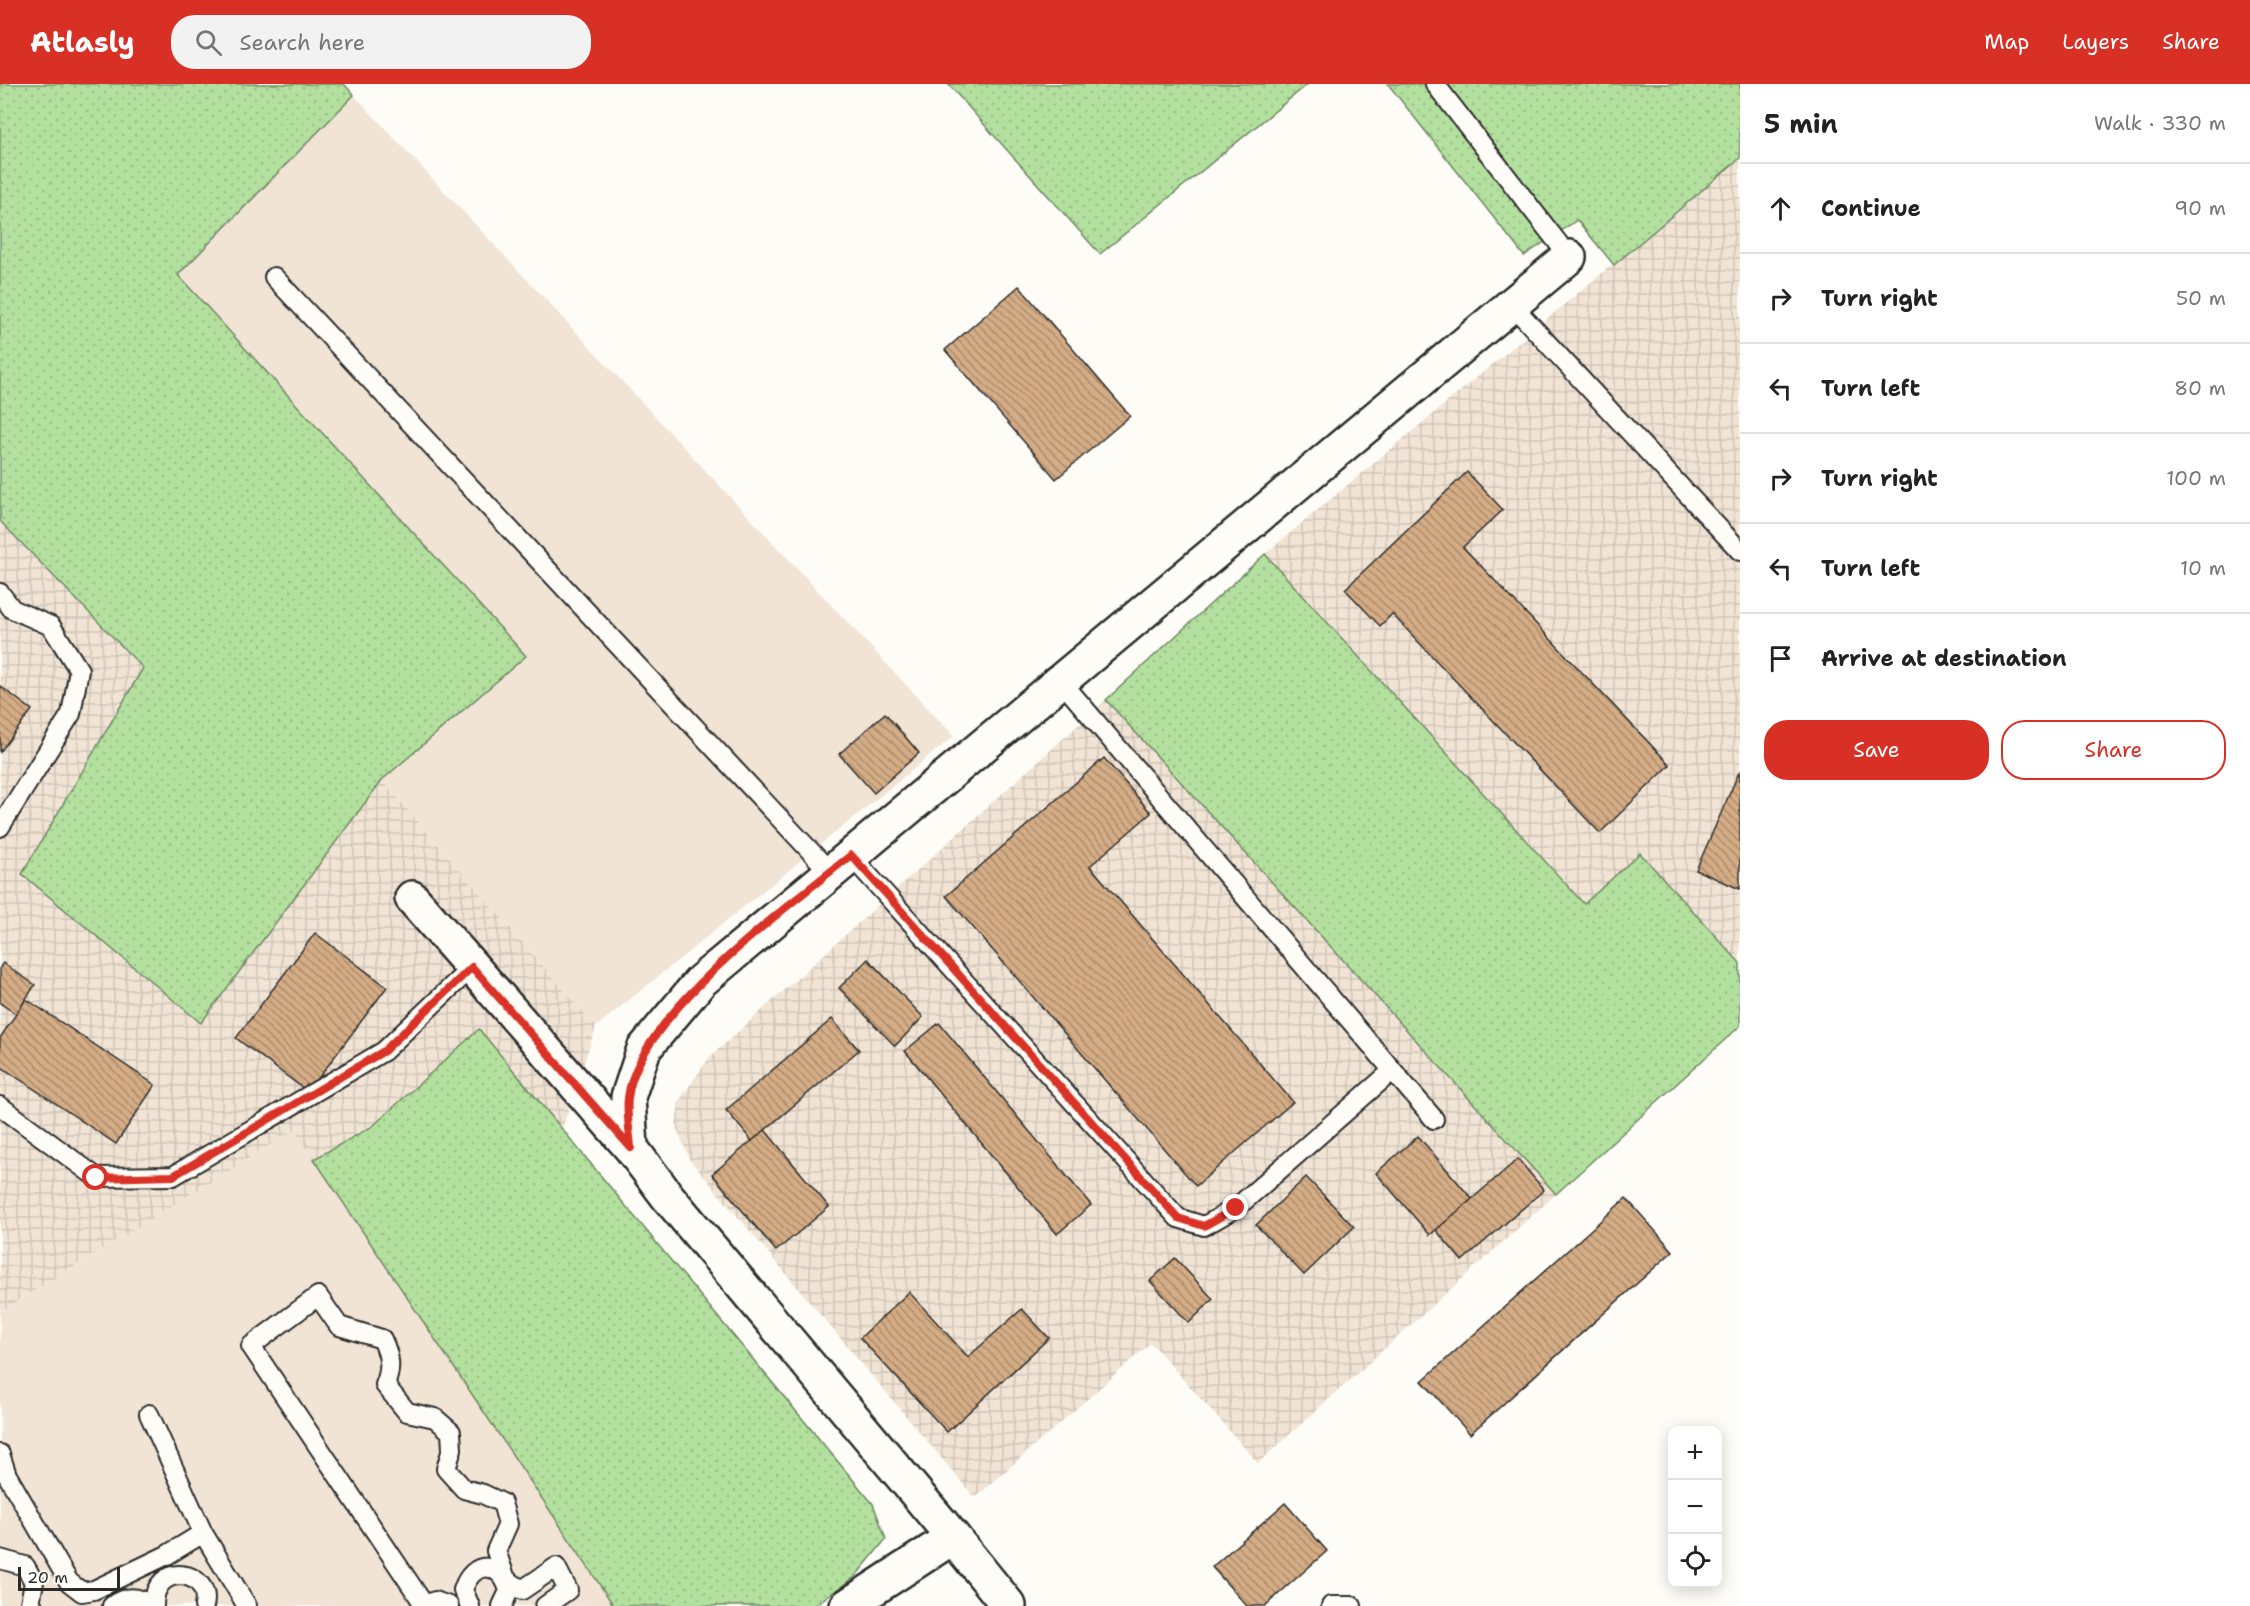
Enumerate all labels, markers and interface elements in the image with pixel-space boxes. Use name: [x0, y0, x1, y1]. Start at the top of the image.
search box: [171, 15, 591, 69]
text: Atlasly: [30, 23, 135, 61]
icon: search: [192, 26, 225, 59]
text: Search here: [240, 28, 365, 57]
text: Map: [1984, 28, 2029, 56]
text: Layers: [2062, 28, 2129, 56]
text: Share: [2162, 28, 2220, 56]
text: 5 min: [1764, 106, 1838, 141]
text: Walk · 330 m: [2094, 110, 2226, 136]
icon: ahead: [1764, 192, 1797, 225]
text: Continue: [1821, 194, 1921, 223]
text: 90 m: [2174, 195, 2226, 221]
icon: right: [1764, 282, 1797, 315]
text: Turn right: [1821, 284, 1938, 313]
text: 50 m: [2176, 285, 2226, 311]
icon: left: [1764, 372, 1797, 405]
text: Turn left: [1821, 374, 1920, 403]
text: 80 m: [2174, 375, 2226, 401]
icon: right: [1764, 462, 1797, 495]
text: Turn right: [1821, 464, 1938, 493]
text: 100 m: [2166, 465, 2226, 491]
icon: left: [1764, 552, 1797, 585]
text: Turn left: [1821, 554, 1920, 583]
text: 10 m: [2180, 555, 2226, 581]
icon: arrive: [1764, 642, 1797, 675]
text: Arrive at destination: [1821, 644, 2067, 673]
button: Save: [1764, 720, 1989, 780]
button: Share: [2001, 720, 2226, 780]
route start: [82, 1164, 108, 1190]
route end: [1222, 1194, 1248, 1220]
map controls: [1668, 1426, 1722, 1588]
button: +: [1668, 1426, 1722, 1480]
button: −: [1668, 1480, 1722, 1534]
button: locate: [1668, 1534, 1722, 1588]
scale bar: [18, 1564, 120, 1592]
text: 20 m: [27, 1567, 68, 1588]

